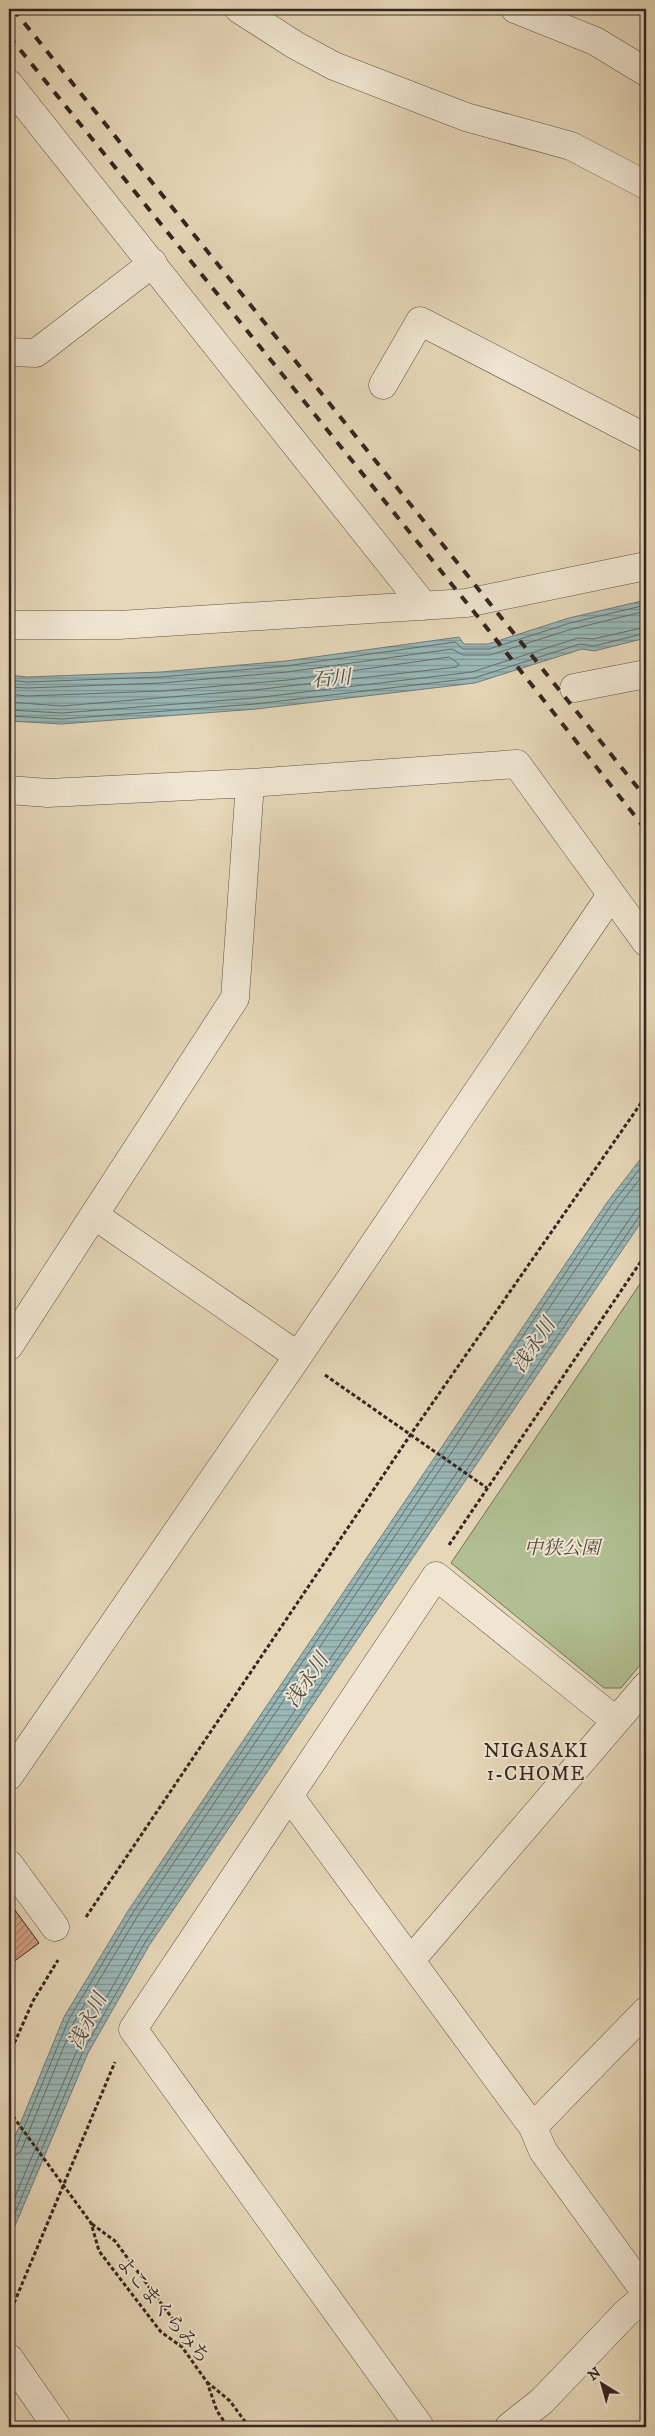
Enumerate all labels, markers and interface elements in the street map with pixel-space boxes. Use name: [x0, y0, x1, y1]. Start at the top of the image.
water label: 石川: [310, 665, 354, 694]
water label: 浅永川: [507, 1312, 563, 1378]
park label: 中狭公園: [524, 1537, 603, 1560]
water label: 浅永川: [280, 1647, 336, 1713]
district label: NIGASAKI 1-CHOME: [484, 1739, 588, 1787]
water label: 浅永川: [64, 1987, 114, 2054]
street label: よこまくらみち: [111, 2252, 214, 2368]
north arrow: [578, 2358, 628, 2408]
text: N: [585, 2363, 605, 2385]

